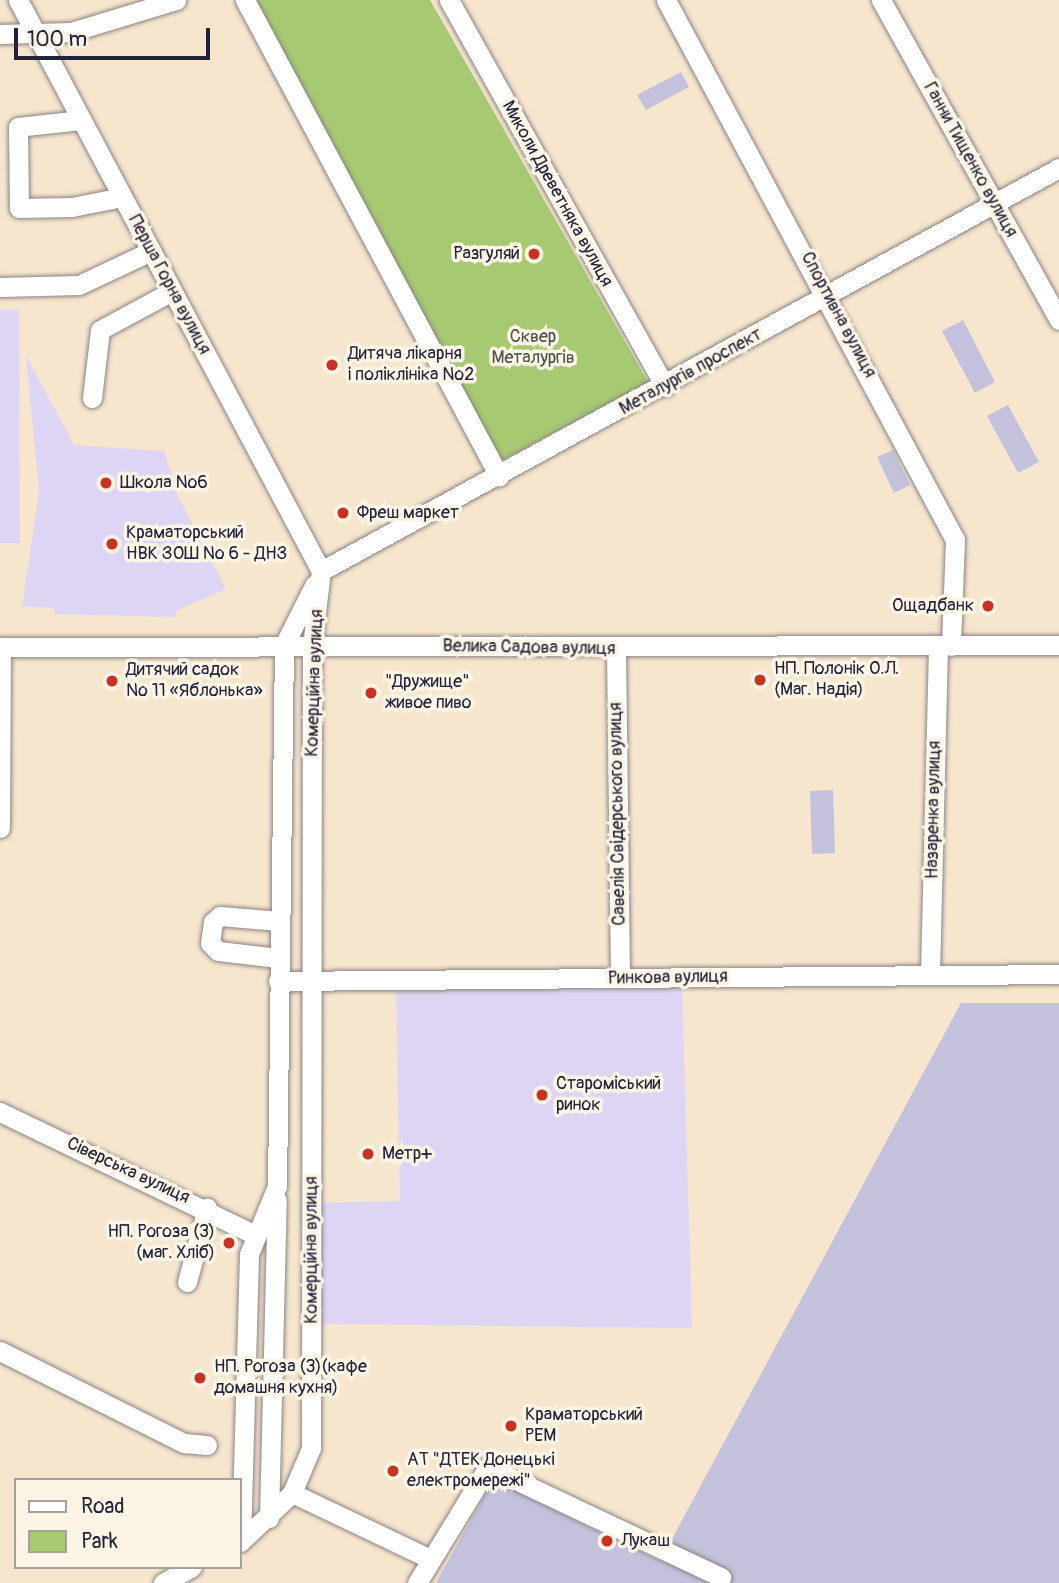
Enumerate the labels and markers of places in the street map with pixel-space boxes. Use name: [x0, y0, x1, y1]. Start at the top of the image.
place label: Разгуляй: [454, 243, 520, 265]
marker: Разгуляй: [526, 246, 542, 262]
place label: Дитяча лікарня і поліклініка №2: [348, 344, 474, 386]
marker: Дитяча лікарня і поліклініка №2: [322, 355, 342, 375]
place label: Школа №6: [120, 472, 208, 494]
marker: Школа №6: [98, 475, 114, 491]
place label: Фреш маркет: [357, 502, 459, 524]
marker: Фреш маркет: [335, 505, 351, 521]
place label: Краматорський НВК ЗОШ № 6 - ДНЗ: [126, 523, 287, 566]
marker: Краматорський НВК ЗОШ № 6 - ДНЗ: [104, 536, 120, 552]
place label: Ощадбанк: [892, 595, 974, 617]
marker: Ощадбанк: [980, 598, 996, 614]
place label: НП. Полонік О.Л. (Маг. Надія): [774, 659, 899, 702]
place label: Дитячий садок № 11 «Яблонька»: [126, 660, 263, 702]
place label: "Дружище" живое пиво: [385, 672, 472, 714]
marker: НП. Полонік О.Л. (Маг. Надія): [752, 672, 768, 688]
marker: Дитячий садок № 11 «Яблонька»: [104, 673, 120, 689]
marker: "Дружище" живое пиво: [363, 685, 379, 701]
place label: Староміський ринок: [556, 1074, 661, 1116]
marker: Староміський ринок: [534, 1087, 550, 1103]
place label: Метр+: [382, 1143, 432, 1165]
marker: Метр+: [360, 1146, 376, 1162]
place label: НП. Рогоза (3) (маг. Хліб): [107, 1222, 215, 1264]
marker: НП. Рогоза (3) (маг. Хліб): [221, 1235, 237, 1251]
place label: НП. Рогоза (3)(кафе домашня кухня): [214, 1357, 367, 1400]
marker: НП. Рогоза (3)(кафе домашня кухня): [192, 1370, 208, 1386]
place label: Краматорський РЕМ: [525, 1405, 643, 1448]
marker: Краматорський РЕМ: [503, 1418, 519, 1434]
place label: АТ "ДТЕК Донецькі електромережі": [407, 1450, 555, 1492]
marker: АТ "ДТЕК Донецькі електромережі": [385, 1463, 401, 1479]
place label: Лукаш: [621, 1530, 670, 1552]
marker: Лукаш: [599, 1533, 615, 1549]

